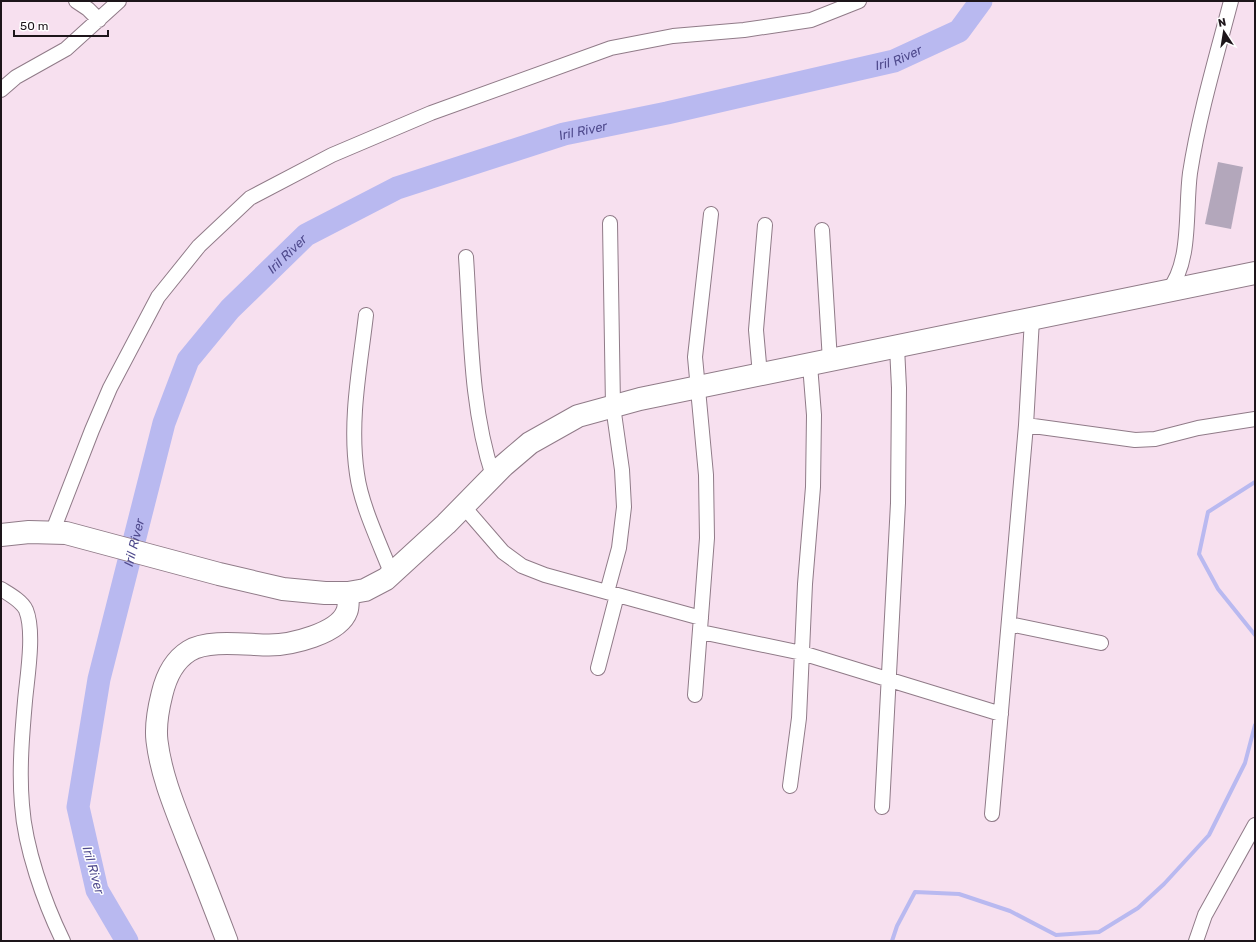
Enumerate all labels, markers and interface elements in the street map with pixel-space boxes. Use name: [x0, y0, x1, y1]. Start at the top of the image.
scale bar: [14, 12, 108, 38]
north arrow: [1204, 12, 1244, 52]
text: N: [1217, 16, 1227, 30]
text: 50 m: [20, 19, 48, 33]
water label: Iril River: [874, 42, 925, 73]
water label: Iril River: [557, 118, 610, 143]
water label: Iril River: [264, 231, 311, 276]
water label: Iril River: [121, 516, 148, 568]
water label: Iril River: [80, 845, 108, 897]

